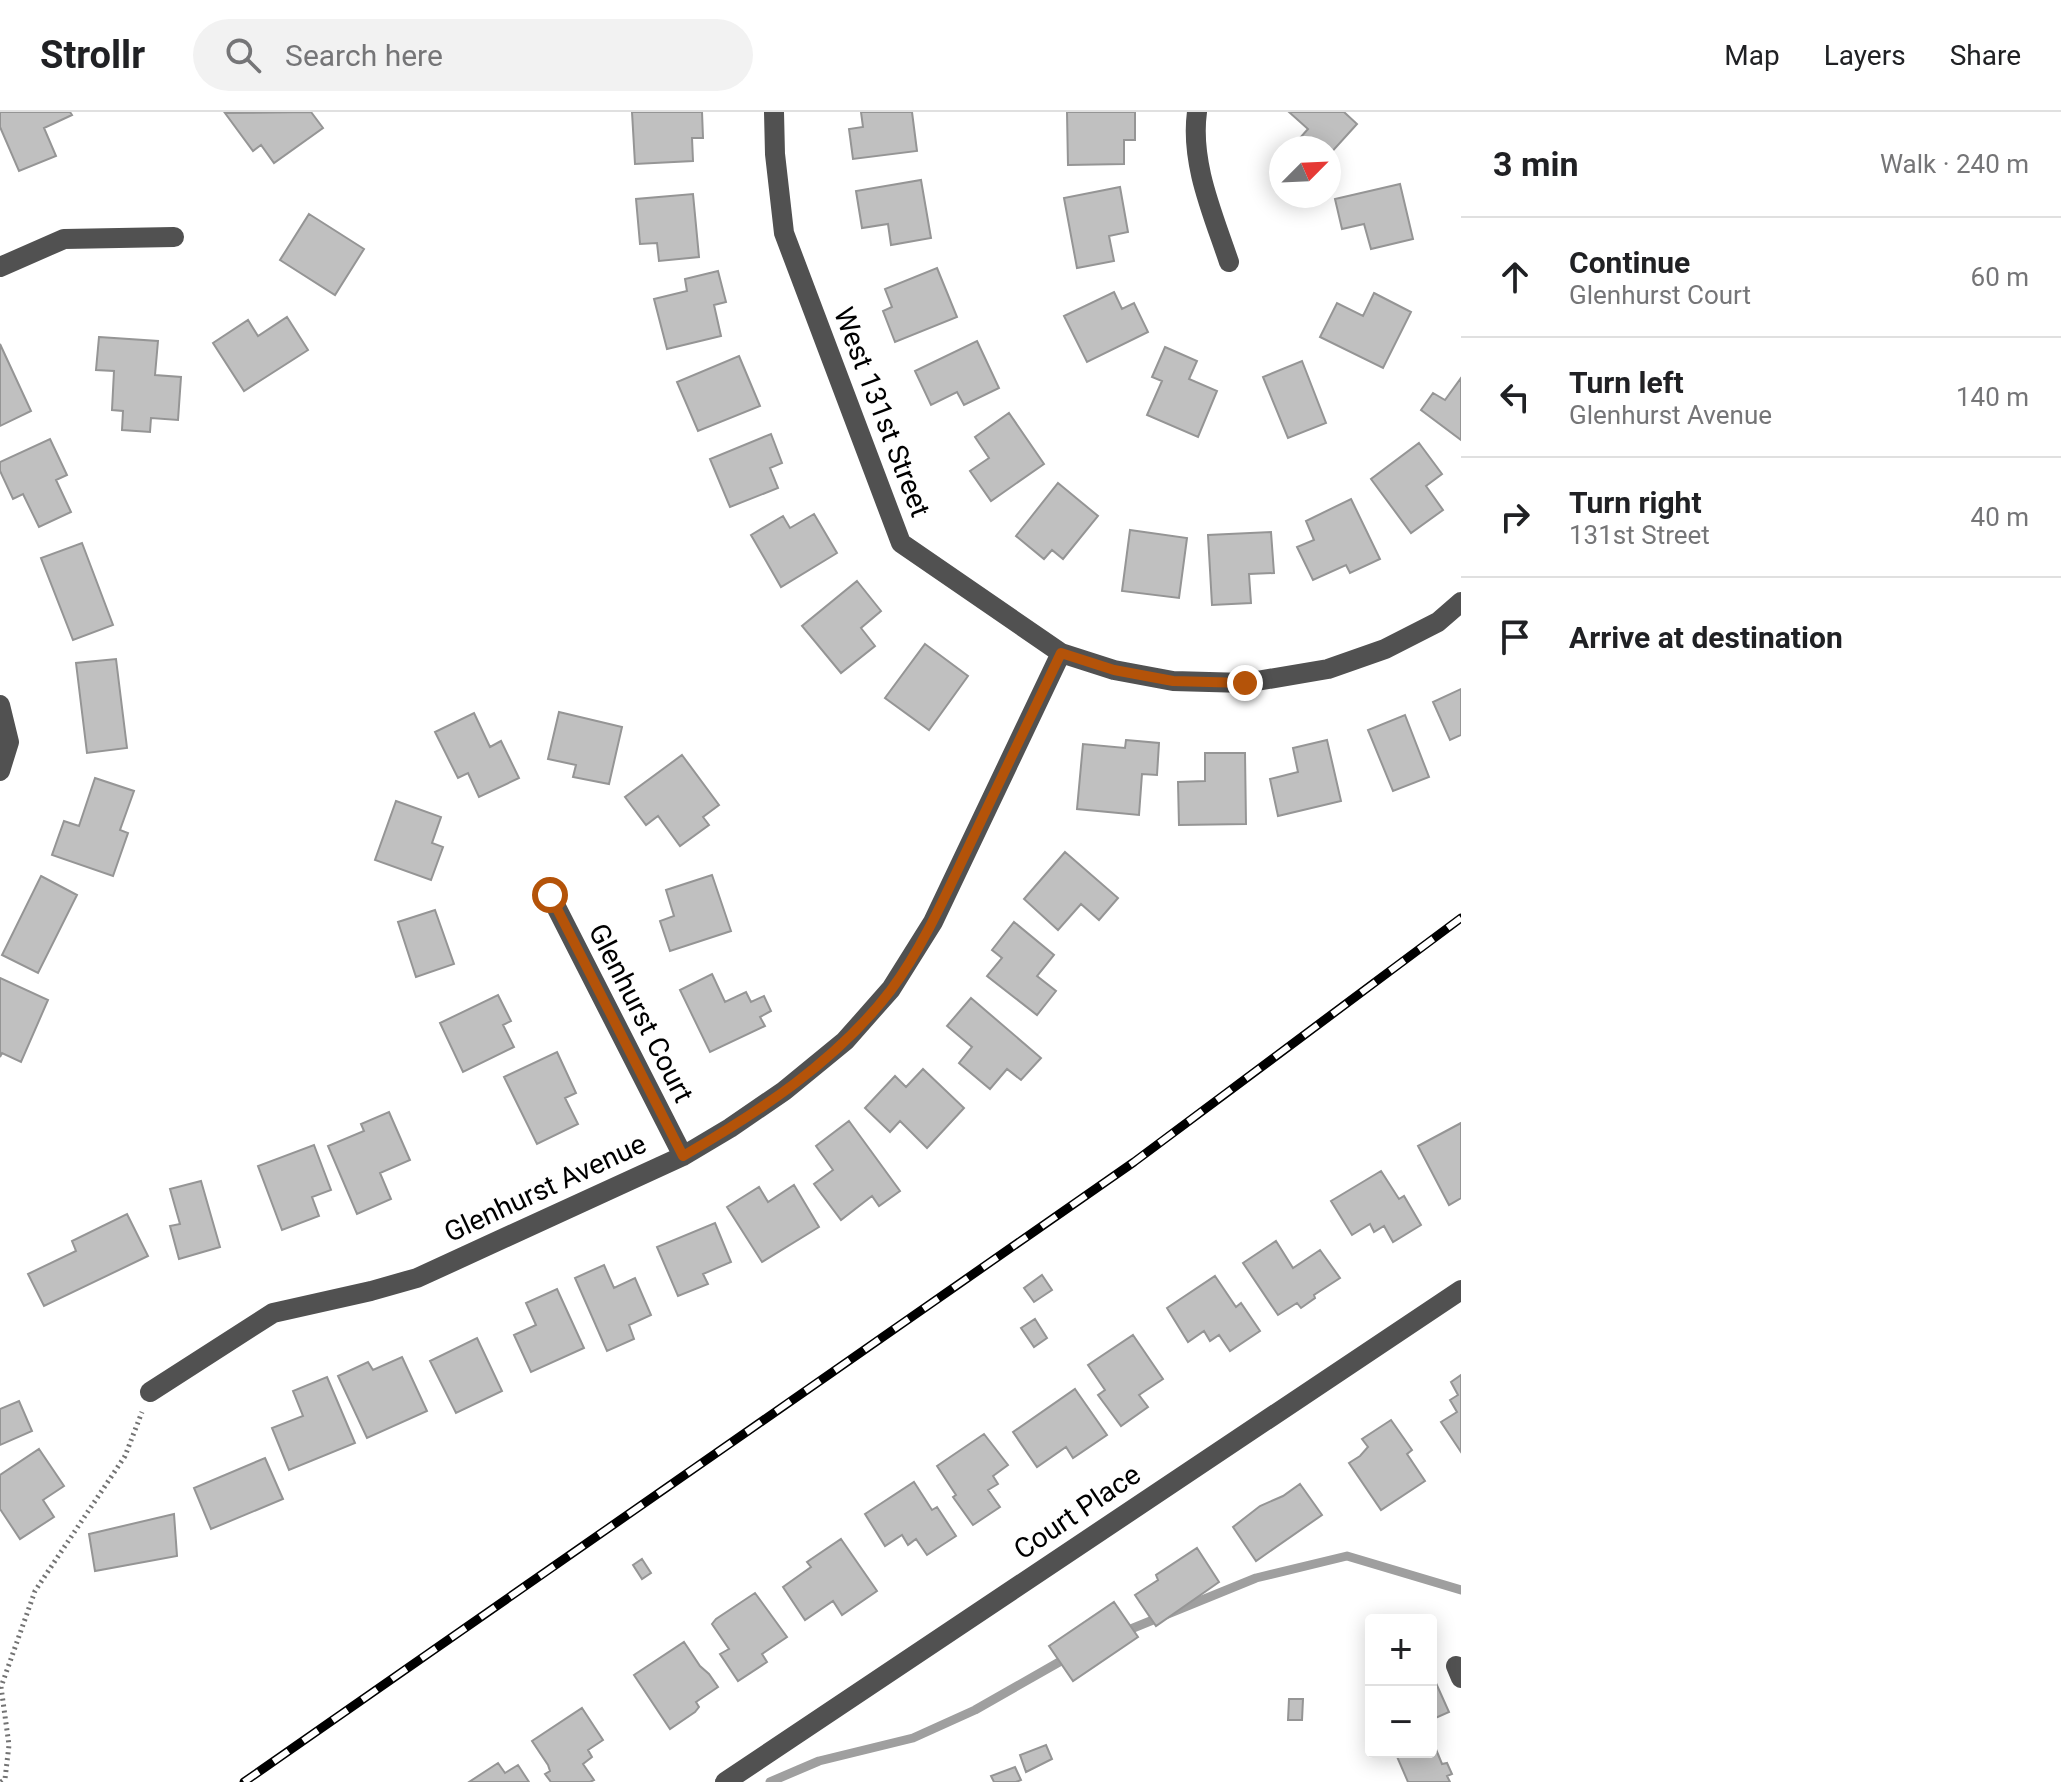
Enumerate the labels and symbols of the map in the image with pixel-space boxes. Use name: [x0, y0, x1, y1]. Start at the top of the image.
north arrow: [1269, 136, 1341, 208]
street label: West 131st Street: [827, 303, 937, 521]
route end: [1227, 665, 1263, 701]
route start: [532, 877, 568, 913]
street label: Glenhurst Court: [582, 918, 700, 1108]
street label: Glenhurst Avenue: [439, 1127, 651, 1249]
street label: Court Place: [1008, 1458, 1146, 1566]

